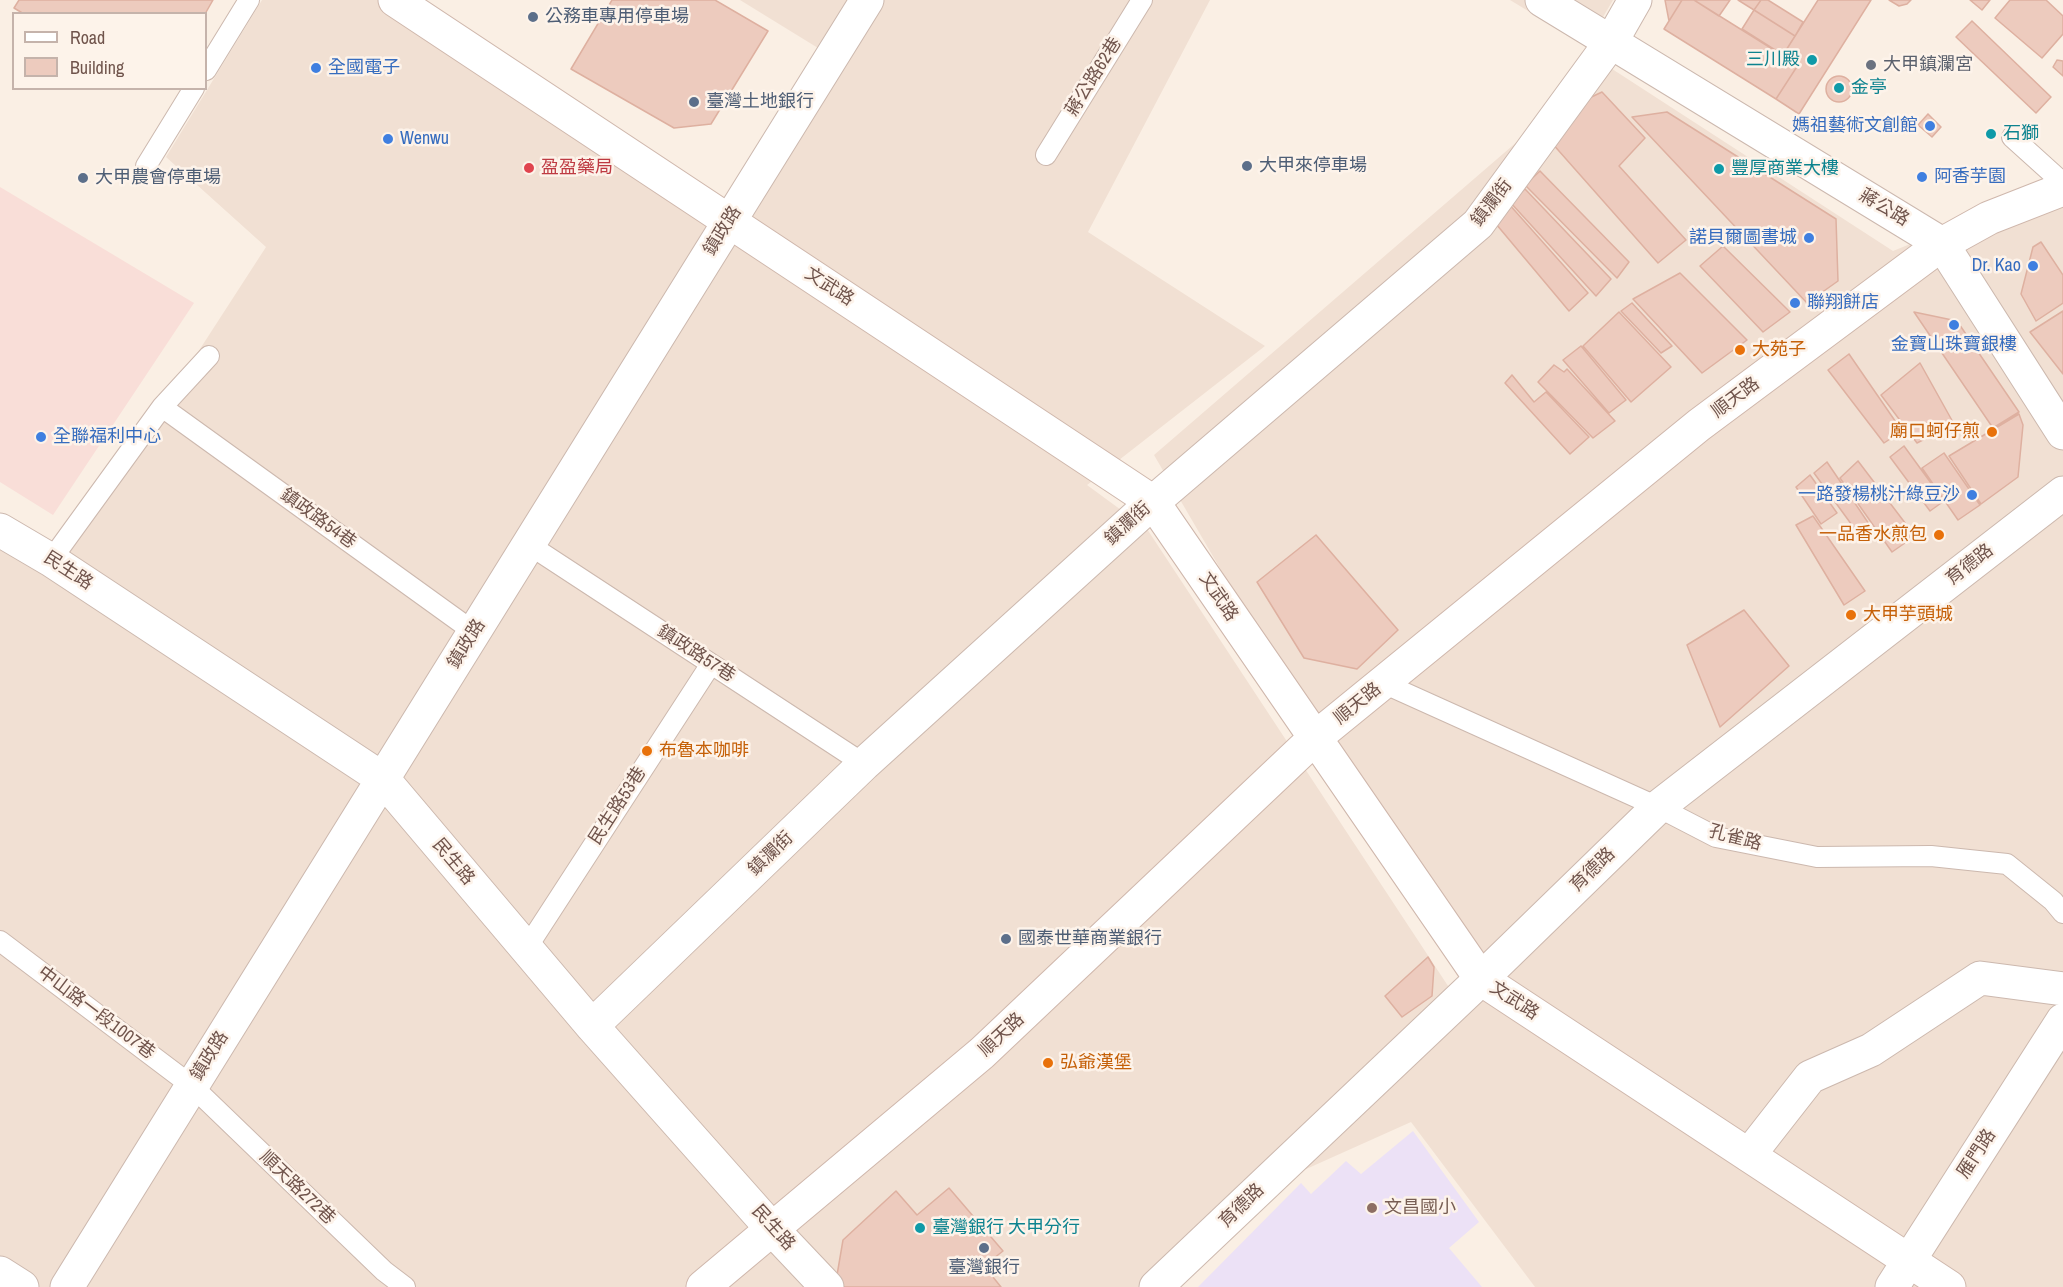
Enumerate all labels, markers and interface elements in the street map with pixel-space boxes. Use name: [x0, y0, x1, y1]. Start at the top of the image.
place label: 公務車專用停車場: [545, 6, 689, 28]
marker: 公務車專用停車場: [526, 10, 540, 24]
legend: [12, 12, 207, 90]
text: Road: [70, 25, 105, 50]
street label: 蔣公路62巷: [1061, 34, 1127, 120]
place label: 三川殿: [1746, 49, 1800, 71]
marker: 三川殿: [1805, 53, 1819, 67]
place label: 大甲鎮瀾宮: [1883, 54, 1973, 76]
text: Building: [70, 55, 124, 80]
place label: 全國電子: [328, 57, 400, 79]
marker: 大甲鎮瀾宮: [1864, 58, 1878, 72]
marker: 全國電子: [309, 61, 323, 75]
place label: 金亭: [1851, 77, 1887, 99]
marker: 金亭: [1832, 81, 1846, 95]
place label: 臺灣土地銀行: [706, 91, 814, 113]
marker: 臺灣土地銀行: [687, 95, 701, 109]
place label: 媽祖藝術文創館: [1792, 115, 1918, 137]
marker: 媽祖藝術文創館: [1923, 119, 1937, 133]
place label: 石獅: [2003, 123, 2039, 145]
marker: 石獅: [1984, 127, 1998, 141]
place label: Wenwu: [400, 128, 449, 150]
marker: Wenwu: [381, 132, 395, 146]
place label: 大甲來停車場: [1259, 155, 1367, 177]
place label: 盈盈藥局: [541, 157, 613, 179]
place label: 豐厚商業大樓: [1731, 158, 1839, 180]
marker: 大甲來停車場: [1240, 159, 1254, 173]
marker: 盈盈藥局: [522, 161, 536, 175]
marker: 豐厚商業大樓: [1712, 162, 1726, 176]
place label: 阿香芋園: [1934, 166, 2006, 188]
place label: 大甲農會停車場: [95, 167, 221, 189]
marker: 阿香芋園: [1915, 170, 1929, 184]
marker: 大甲農會停車場: [76, 171, 90, 185]
street label: 鎮瀾街: [1467, 175, 1517, 231]
street label: 蔣公路: [1855, 185, 1913, 231]
street label: 鎮政路: [700, 202, 746, 260]
place label: 諾貝爾圖書城: [1689, 227, 1797, 249]
marker: 諾貝爾圖書城: [1802, 231, 1816, 245]
place label: Dr. Kao: [1972, 255, 2021, 277]
marker: Dr. Kao: [2026, 259, 2040, 273]
street label: 文武路: [800, 263, 858, 311]
place label: 聯翔餅店: [1807, 292, 1879, 314]
marker: 聯翔餅店: [1788, 296, 1802, 310]
marker: 金寶山珠寶銀樓: [1947, 318, 1961, 332]
place label: 金寶山珠寶銀樓: [1891, 334, 2017, 356]
place label: 大苑子: [1752, 339, 1806, 361]
marker: 大苑子: [1733, 343, 1747, 357]
street label: 順天路: [1708, 373, 1764, 423]
place label: 廟口蚵仔煎: [1890, 421, 1980, 443]
marker: 廟口蚵仔煎: [1985, 425, 1999, 439]
place label: 全聯福利中心: [53, 426, 161, 448]
marker: 全聯福利中心: [34, 430, 48, 444]
street label: 鎮政路54巷: [276, 484, 360, 554]
place label: 一路發楊桃汁綠豆沙: [1798, 484, 1960, 506]
marker: 一路發楊桃汁綠豆沙: [1965, 488, 1979, 502]
street label: 鎮瀾街: [1101, 498, 1155, 550]
place label: 一品香水煎包: [1819, 524, 1927, 546]
marker: 一品香水煎包: [1932, 528, 1946, 542]
street label: 育德路: [1942, 540, 1998, 590]
street label: 民生路: [39, 547, 97, 595]
street label: 文武路: [1194, 569, 1242, 625]
place label: 大甲芋頭城: [1863, 604, 1953, 626]
marker: 大甲芋頭城: [1844, 608, 1858, 622]
street label: 鎮政路: [444, 615, 490, 673]
street label: 鎮政路57巷: [653, 621, 739, 687]
street label: 順天路: [1330, 679, 1386, 729]
place label: 布魯本咖啡: [659, 740, 749, 762]
marker: 布魯本咖啡: [640, 744, 654, 758]
street label: 民生路53巷: [585, 763, 651, 849]
street label: 孔雀路: [1706, 821, 1764, 855]
street label: 鎮瀾街: [744, 827, 798, 881]
street label: 民生路: [427, 834, 479, 890]
street label: 育德路: [1566, 843, 1620, 897]
place label: 國泰世華商業銀行: [1018, 928, 1162, 950]
marker: 國泰世華商業銀行: [999, 932, 1013, 946]
street label: 中山路一段1007巷: [33, 962, 159, 1064]
street label: 文武路: [1485, 977, 1543, 1025]
street label: 順天路: [975, 1009, 1029, 1061]
street label: 鎮政路: [187, 1027, 233, 1085]
place label: 弘爺漢堡: [1060, 1052, 1132, 1074]
marker: 弘爺漢堡: [1041, 1056, 1055, 1070]
street label: 雁門路: [1953, 1125, 2001, 1183]
street label: 順天路272巷: [255, 1147, 339, 1229]
street label: 育德路: [1215, 1179, 1269, 1233]
place label: 文昌國小: [1384, 1197, 1456, 1219]
street label: 民生路: [747, 1201, 799, 1255]
marker: 文昌國小: [1365, 1201, 1379, 1215]
place label: 臺灣銀行 大甲分行: [932, 1217, 1080, 1239]
marker: 臺灣銀行 大甲分行: [913, 1221, 927, 1235]
marker: 臺灣銀行: [977, 1241, 991, 1255]
place label: 臺灣銀行: [948, 1257, 1020, 1279]

